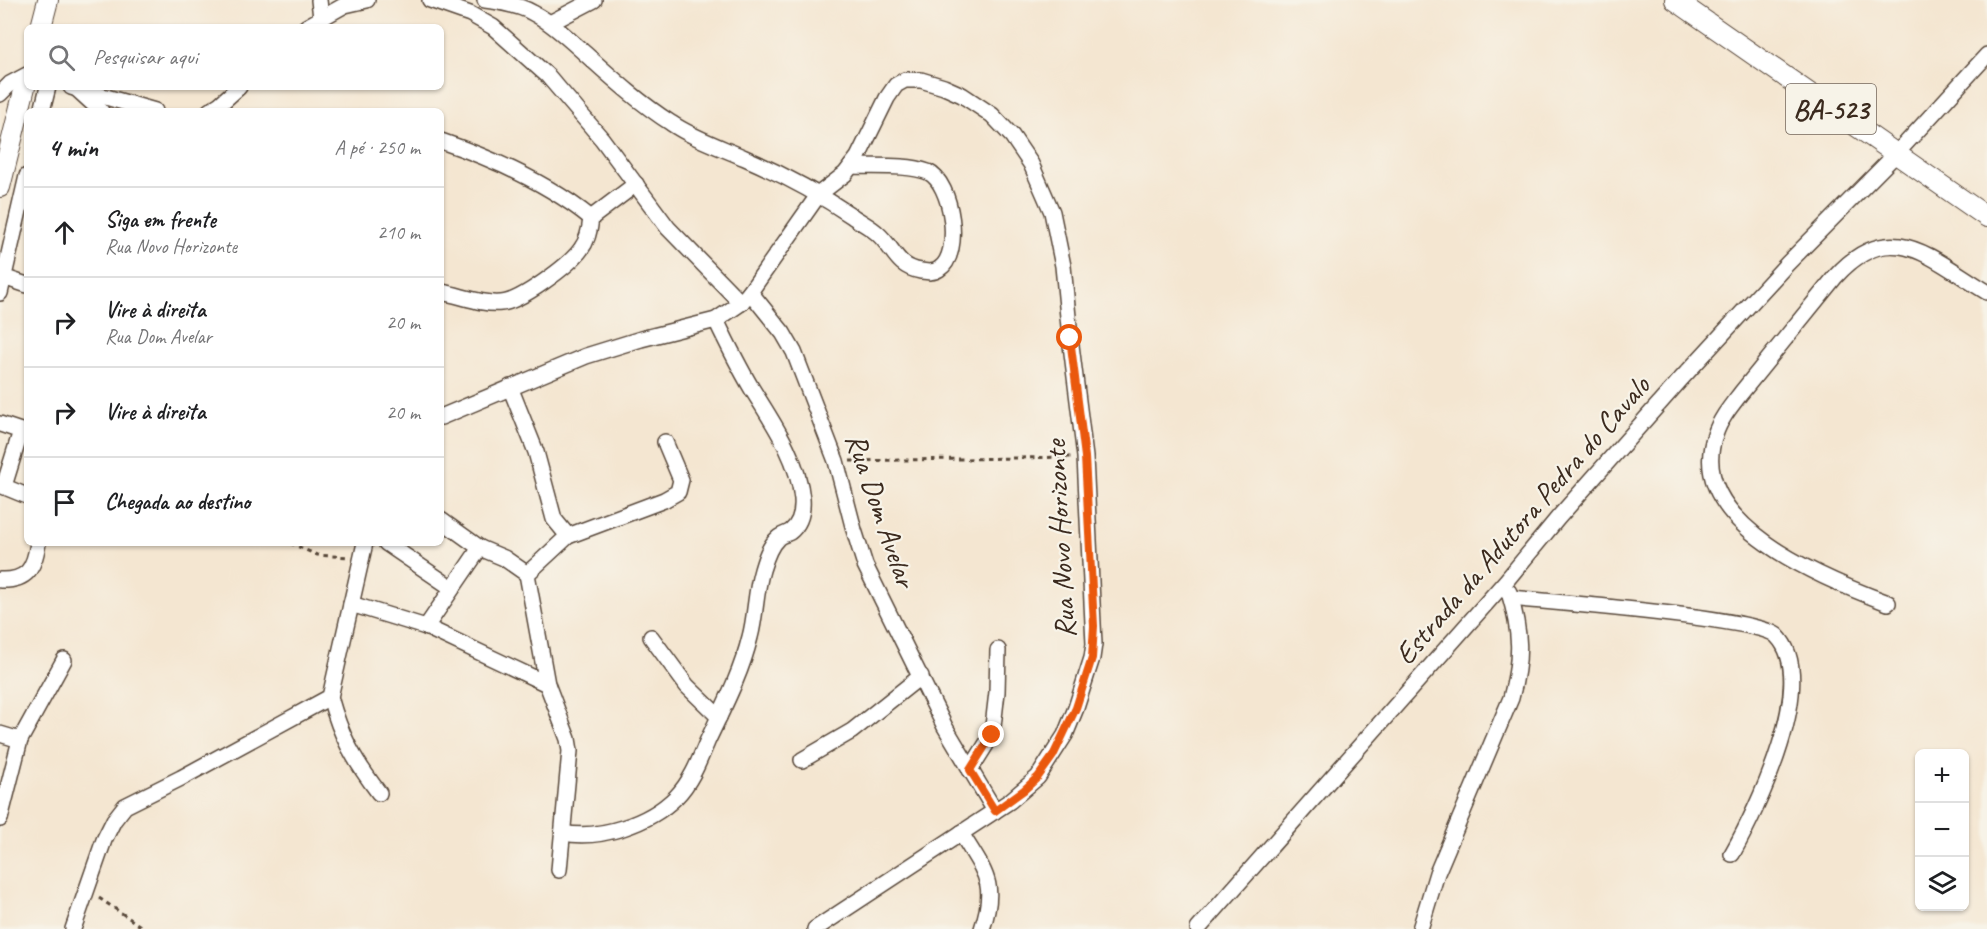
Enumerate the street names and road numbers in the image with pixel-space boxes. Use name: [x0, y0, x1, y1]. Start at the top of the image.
road number: BA-523: [1786, 84, 1876, 134]
street label: Estrada da Adutora Pedra do Cavalo: [1386, 367, 1659, 672]
street label: Rua Dom Avelar: [837, 428, 926, 595]
street label: Rua Novo Horizonte: [1036, 437, 1084, 639]

